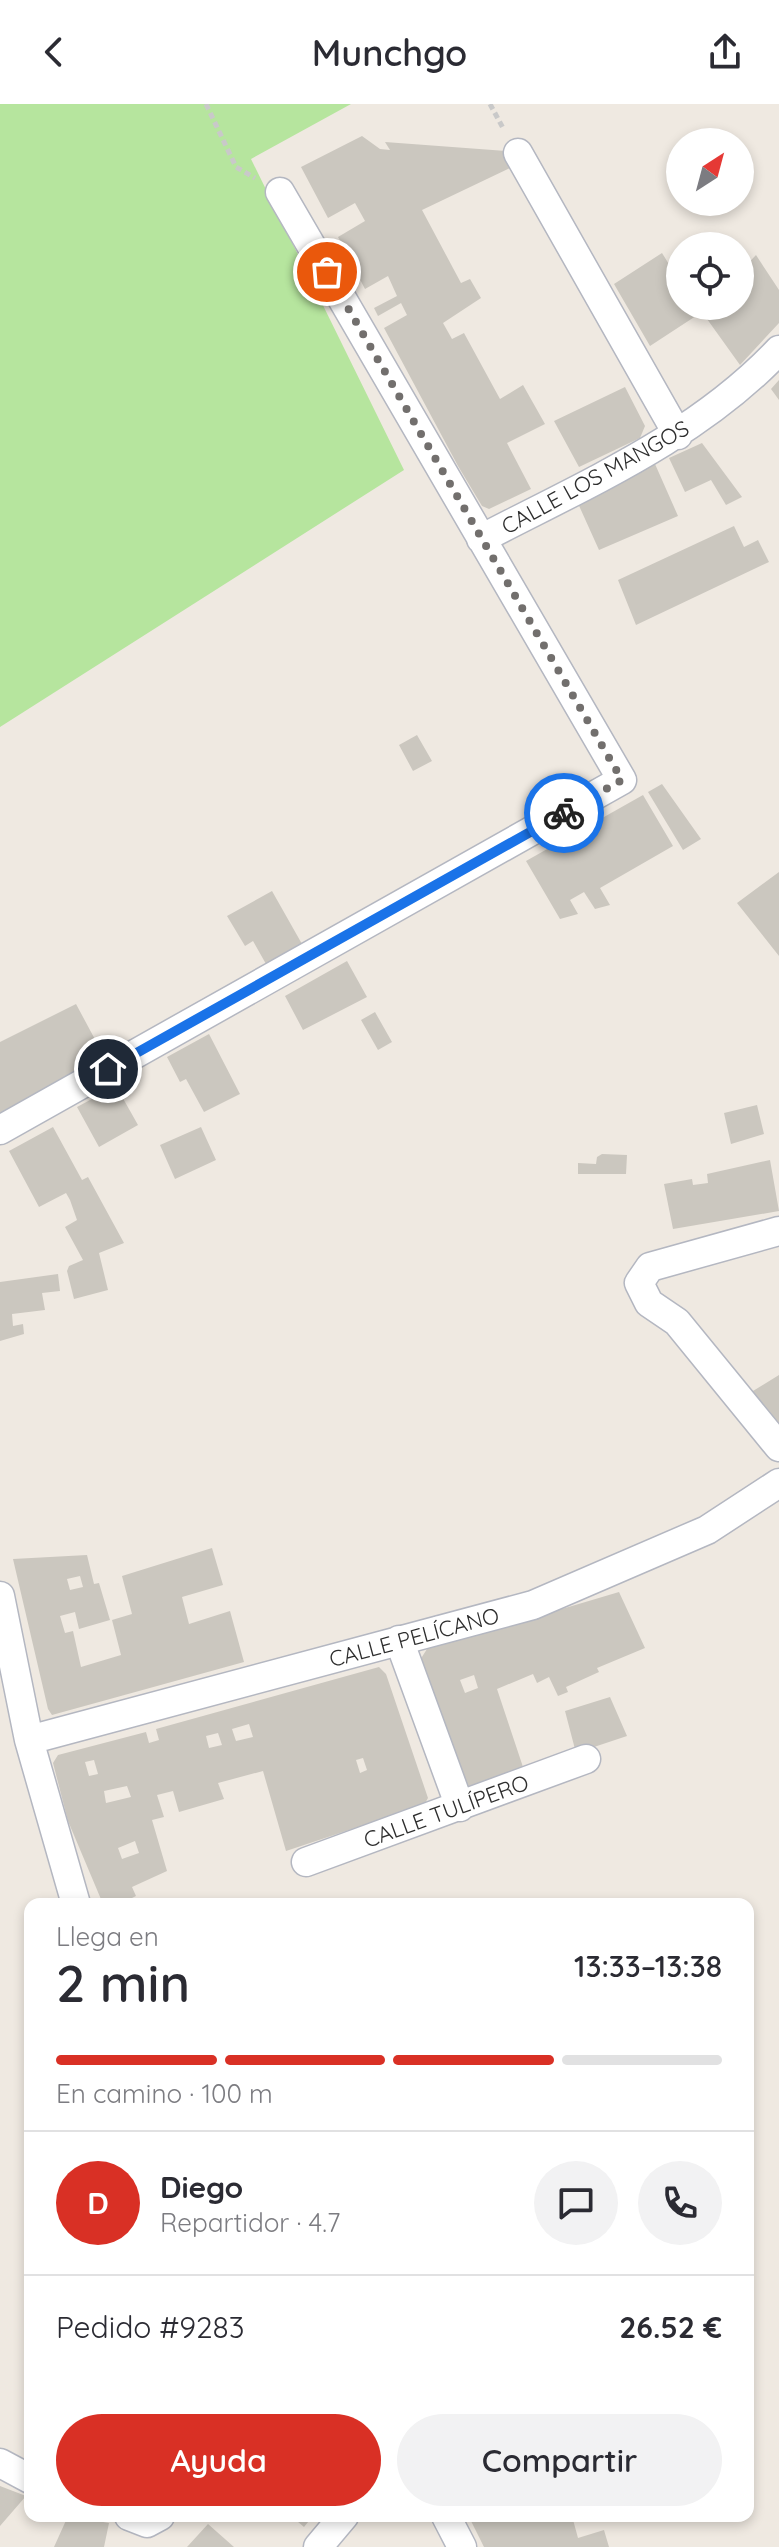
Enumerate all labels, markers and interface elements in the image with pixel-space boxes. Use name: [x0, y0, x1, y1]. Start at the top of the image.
icon: back: [32, 30, 76, 74]
text: Munchgo: [312, 30, 467, 75]
icon: share: [703, 30, 747, 74]
north arrow: [666, 128, 754, 216]
map controls: [666, 128, 754, 320]
button: locate: [666, 232, 754, 320]
pin: [293, 238, 361, 306]
icon: bag: [305, 250, 349, 294]
street label: CALLE LOS MANGOS: [496, 414, 694, 540]
courier: [524, 773, 604, 853]
icon: bike: [542, 791, 586, 835]
pin: [74, 1035, 142, 1103]
icon: home: [86, 1047, 130, 1091]
street label: CALLE PELÍCANO: [326, 1601, 502, 1673]
street label: CALLE TULÍPERO: [360, 1768, 532, 1854]
text: Llega en: [56, 1920, 159, 1953]
text: 13:33–13:38: [574, 1947, 722, 1985]
text: 2 min: [56, 1950, 190, 2015]
text: En camino · 100 m: [56, 2077, 273, 2110]
button: chat: [534, 2161, 618, 2245]
button: phone: [638, 2161, 722, 2245]
text: Diego: [160, 2168, 243, 2206]
text: D: [87, 2184, 109, 2222]
text: Repartidor · 4.7: [160, 2206, 340, 2239]
text: Pedido #9283: [56, 2308, 245, 2346]
text: 26.52 €: [619, 2308, 722, 2346]
button: Ayuda: [56, 2414, 381, 2506]
button: Compartir: [397, 2414, 722, 2506]

